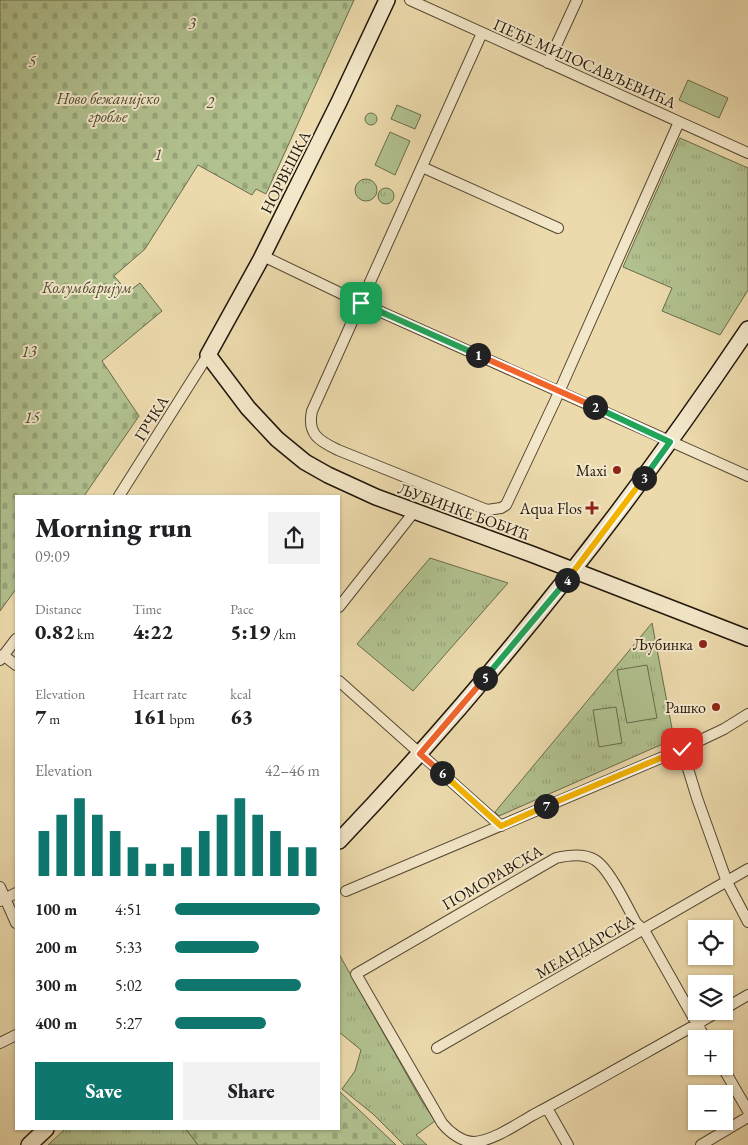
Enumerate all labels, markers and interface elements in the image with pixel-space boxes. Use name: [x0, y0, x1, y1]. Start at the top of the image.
park label: 3: [188, 13, 196, 34]
street label: ПЕЂЕ МИЛОСАВЉЕВИЋА: [490, 14, 681, 114]
park label: 5: [28, 51, 37, 72]
park label: Ново бежанијско гробље: [55, 88, 160, 127]
park label: 2: [206, 92, 215, 113]
street label: НОРВЕШКА: [256, 126, 316, 217]
park label: 1: [154, 144, 162, 165]
park label: Колумбаријум: [41, 277, 132, 298]
pin: [340, 282, 382, 324]
icon: arrive: [347, 289, 375, 317]
park label: 13: [21, 341, 37, 362]
pin: 1: [466, 342, 490, 368]
text: 1: [475, 346, 482, 364]
street label: ГРЧКА: [129, 391, 174, 445]
pin: 2: [582, 394, 608, 420]
text: 2: [592, 398, 599, 416]
park label: 15: [24, 407, 41, 428]
place label: Maxi: [576, 460, 607, 481]
marker: Maxi: [611, 464, 623, 476]
pin: 3: [632, 466, 656, 490]
text: 3: [641, 469, 648, 487]
street label: ЉУБИНКЕ БОБИЋ: [395, 478, 533, 545]
place label: Aqua Flos: [518, 498, 582, 519]
marker: Aqua Flos: [586, 502, 598, 514]
text: Morning run: [35, 509, 192, 545]
button: share: [268, 512, 320, 564]
text: 09:09: [35, 546, 70, 567]
pin: 4: [554, 568, 580, 592]
text: 4: [564, 571, 571, 589]
text: Distance: [35, 600, 82, 618]
text: Time: [133, 600, 162, 618]
text: Pace: [230, 600, 254, 618]
text: 0.82: [35, 618, 74, 645]
text: 4:22: [133, 618, 173, 645]
text: 5:19: [230, 618, 270, 645]
text: km: [74, 625, 95, 643]
text: /km: [270, 625, 296, 643]
place label: Љубинка: [633, 634, 694, 655]
marker: Љубинка: [697, 638, 709, 650]
pin: 5: [472, 666, 498, 690]
text: 5: [482, 669, 489, 687]
text: Elevation: [35, 685, 85, 703]
text: Heart rate: [133, 685, 187, 703]
text: kcal: [230, 685, 251, 703]
place label: Рашко: [665, 697, 706, 718]
marker: Рашко: [710, 701, 722, 713]
text: 7: [35, 703, 46, 730]
text: 161: [133, 703, 167, 730]
text: 63: [230, 703, 253, 730]
text: m: [46, 710, 60, 728]
text: bpm: [167, 710, 195, 728]
pin: [661, 728, 703, 770]
icon: check: [668, 735, 696, 763]
text: Elevation: [35, 760, 93, 781]
text: 42–46 m: [265, 760, 320, 781]
pin: 6: [430, 760, 454, 786]
text: 6: [439, 764, 446, 782]
pin: 7: [534, 794, 558, 818]
text: 7: [543, 797, 550, 815]
street label: ПОМОРАВСКА: [438, 840, 547, 915]
text: 100 m: [35, 899, 77, 920]
text: 4:51: [115, 899, 142, 920]
street label: МЕАНДАРСКА: [532, 909, 640, 983]
map controls: [688, 920, 733, 1130]
button: locate: [688, 920, 733, 965]
text: 200 m: [35, 937, 77, 958]
text: 5:33: [115, 937, 142, 958]
text: 300 m: [35, 975, 77, 996]
text: 5:02: [115, 975, 142, 996]
button: layers: [688, 975, 733, 1020]
text: 400 m: [35, 1013, 77, 1034]
text: 5:27: [115, 1013, 142, 1034]
button: +: [688, 1030, 733, 1075]
button: Save: [35, 1062, 173, 1120]
button: Share: [183, 1062, 320, 1120]
button: −: [688, 1085, 733, 1130]

